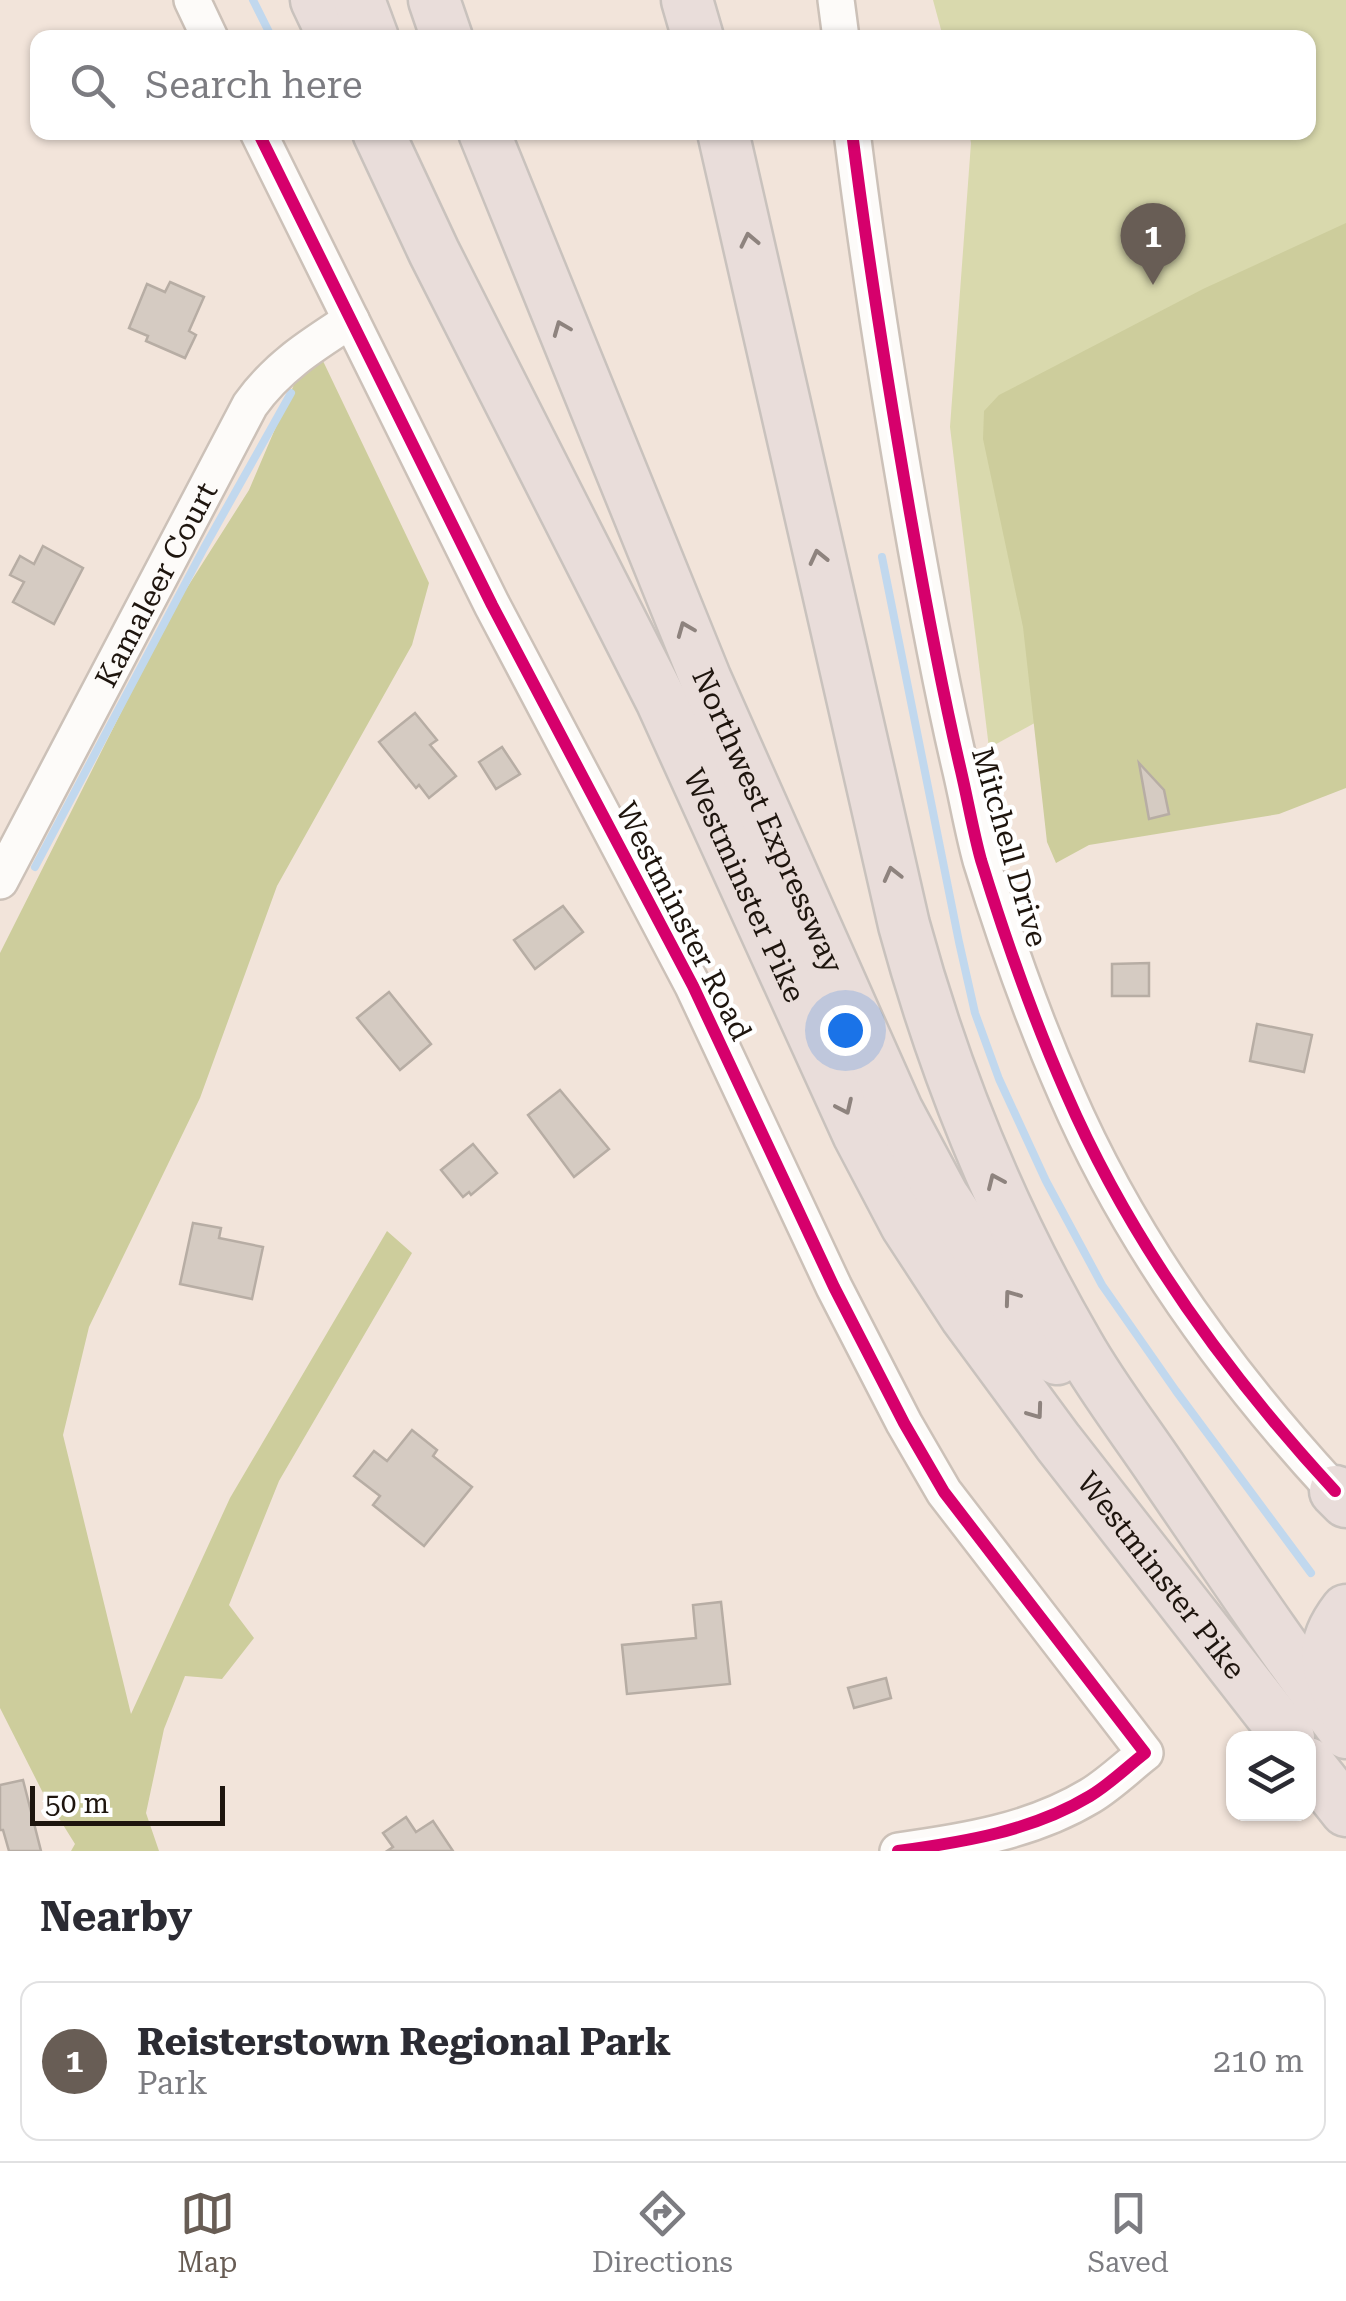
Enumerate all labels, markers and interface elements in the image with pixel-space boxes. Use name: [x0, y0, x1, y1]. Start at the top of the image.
search box: [30, 30, 1316, 140]
icon: search: [65, 58, 120, 113]
text: Search here: [145, 63, 363, 107]
pin: 1: [1120, 202, 1186, 285]
one-way arrow: [739, 232, 760, 249]
one-way arrow: [553, 320, 573, 338]
street label: Kamaleer Court: [88, 476, 224, 693]
one-way arrow: [809, 549, 830, 566]
one-way arrow: [676, 621, 696, 639]
street label: Northwest Expressway: [686, 663, 851, 978]
street label: Mitchell Drive: [965, 743, 1055, 951]
street label: Westminster Pike: [677, 763, 813, 1007]
street label: Westminster Road: [609, 796, 759, 1046]
one-way arrow: [883, 866, 904, 883]
your location: [820, 1005, 871, 1056]
one-way arrow: [833, 1097, 853, 1115]
one-way arrow: [988, 1173, 1008, 1191]
one-way arrow: [1005, 1290, 1022, 1308]
one-way arrow: [1024, 1401, 1041, 1419]
street label: Westminster Pike: [1070, 1465, 1253, 1685]
map controls: [1226, 1731, 1316, 1821]
button: layers: [1226, 1731, 1316, 1821]
scale bar: [30, 1781, 225, 1826]
text: 50 m: [45, 1787, 109, 1820]
text: Nearby: [40, 1892, 192, 1941]
text: Reisterstown Regional Park: [137, 2020, 671, 2064]
text: 1: [66, 2042, 83, 2080]
text: 210 m: [1213, 2042, 1304, 2080]
text: Park: [137, 2064, 208, 2102]
tab: Map: [177, 2186, 237, 2279]
tab: Directions: [592, 2186, 733, 2279]
tab: Saved: [1087, 2186, 1169, 2279]

